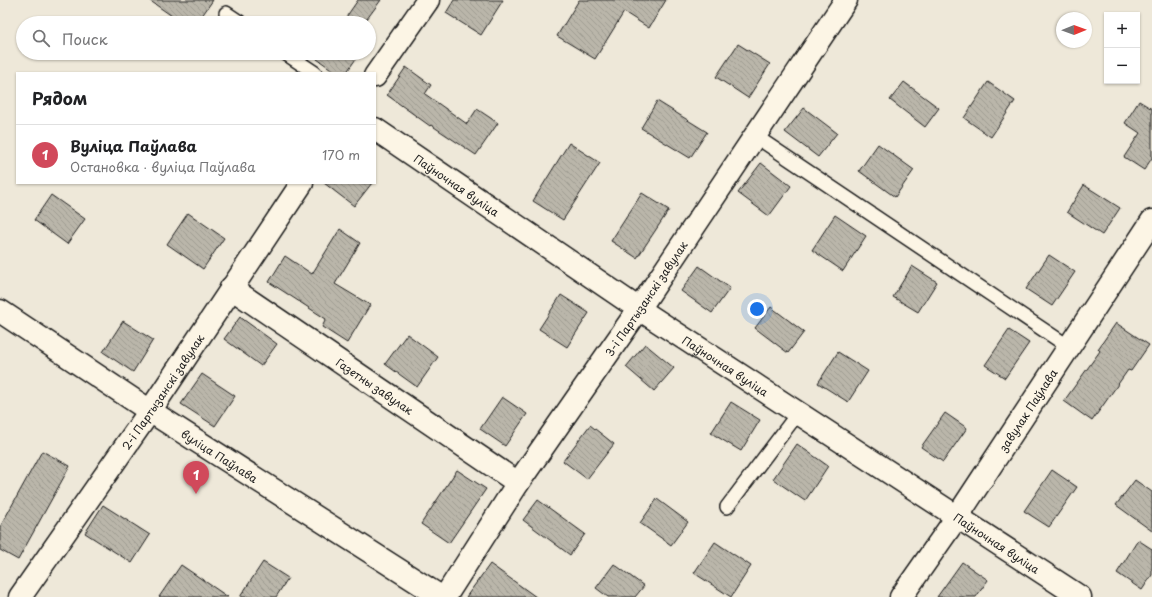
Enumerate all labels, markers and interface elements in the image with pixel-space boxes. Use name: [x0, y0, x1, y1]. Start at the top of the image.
north arrow: [1056, 12, 1092, 48]
map controls: [1104, 12, 1140, 84]
button: +: [1104, 12, 1140, 48]
search box: [16, 16, 376, 60]
icon: search: [30, 27, 52, 49]
text: Поиск: [62, 27, 108, 50]
button: −: [1104, 48, 1140, 84]
text: Рядом: [32, 85, 87, 111]
text: Вуліца Паўлава: [70, 134, 197, 157]
text: 1: [42, 145, 48, 164]
text: 170 m: [322, 145, 360, 164]
street label: Паўночная вуліца: [411, 150, 503, 220]
text: Остановка · вуліца Паўлава: [70, 157, 255, 176]
street label: 3-і Партызанскі завулак: [600, 237, 691, 359]
your location: [747, 299, 767, 319]
street label: 2-і Партызанскі завулак: [117, 330, 208, 453]
street label: Паўночная вуліца: [679, 331, 772, 400]
street label: Газетны завулак: [333, 353, 417, 418]
street label: завулак Паўлава: [994, 365, 1061, 455]
street label: вуліца Паўлава: [178, 425, 261, 486]
pin: 1: [183, 461, 209, 494]
street label: Паўночная вуліца: [950, 508, 1044, 577]

